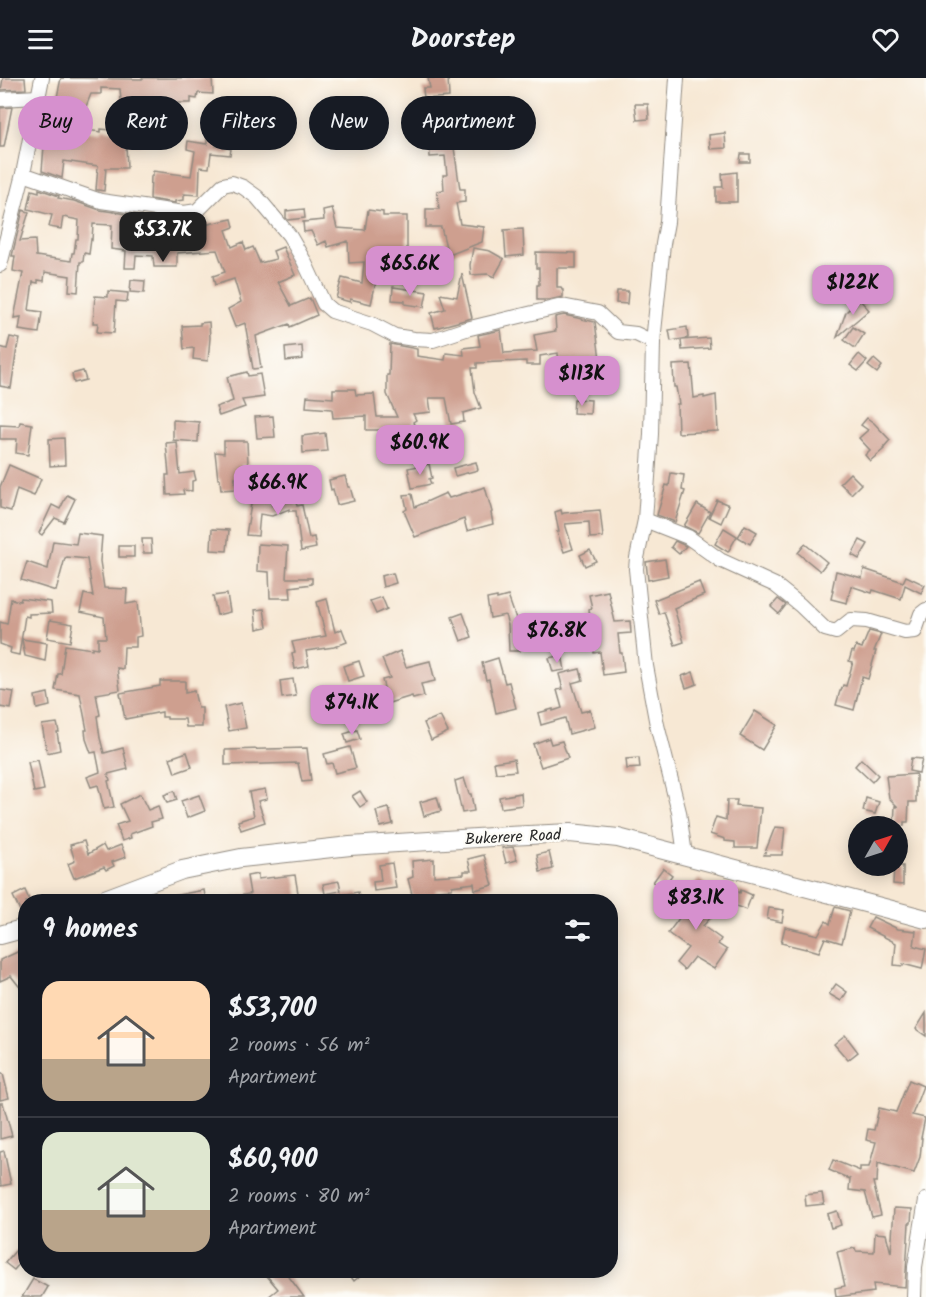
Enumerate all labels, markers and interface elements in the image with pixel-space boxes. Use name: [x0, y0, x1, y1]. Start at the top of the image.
text: Doorstep: [411, 18, 515, 61]
icon: menu: [24, 23, 57, 56]
icon: heart: [869, 23, 902, 56]
chip: Buy: [18, 96, 93, 150]
chip: Rent: [105, 96, 188, 150]
chip: Filters: [200, 96, 297, 150]
chip: New: [309, 96, 389, 150]
chip: Apartment: [401, 96, 536, 150]
pin: $53.7K: [114, 212, 212, 263]
text: $53.7K: [133, 215, 193, 247]
pin: $65.6K: [361, 246, 459, 297]
text: $65.6K: [380, 249, 440, 281]
pin: $122K: [811, 265, 895, 316]
text: $122K: [826, 268, 880, 300]
pin: $113K: [540, 356, 624, 407]
text: $113K: [559, 359, 605, 391]
pin: $60.9K: [371, 425, 469, 476]
text: $60.9K: [390, 428, 450, 460]
pin: $66.9K: [229, 465, 327, 516]
text: $66.9K: [248, 468, 308, 500]
pin: $76.8K: [508, 613, 606, 664]
text: $76.8K: [527, 616, 587, 648]
pin: $74.1K: [303, 685, 401, 736]
text: $74.1K: [325, 688, 380, 720]
north arrow: [848, 816, 908, 876]
map controls: [848, 816, 908, 876]
street label: Bukerere Road: [464, 822, 563, 852]
pin: $83.1K: [647, 880, 745, 931]
text: $83.1K: [667, 883, 725, 915]
text: 9 homes: [42, 909, 138, 951]
icon: filters: [561, 914, 594, 947]
text: $53,700: [228, 988, 317, 1030]
icon: home: [90, 1005, 162, 1077]
text: 2 rooms · 56 m²: [228, 1030, 370, 1062]
text: Apartment: [228, 1062, 317, 1094]
text: $60,900: [228, 1139, 317, 1181]
icon: home: [90, 1156, 162, 1228]
text: 2 rooms · 80 m²: [228, 1181, 370, 1213]
text: Apartment: [228, 1213, 317, 1245]

